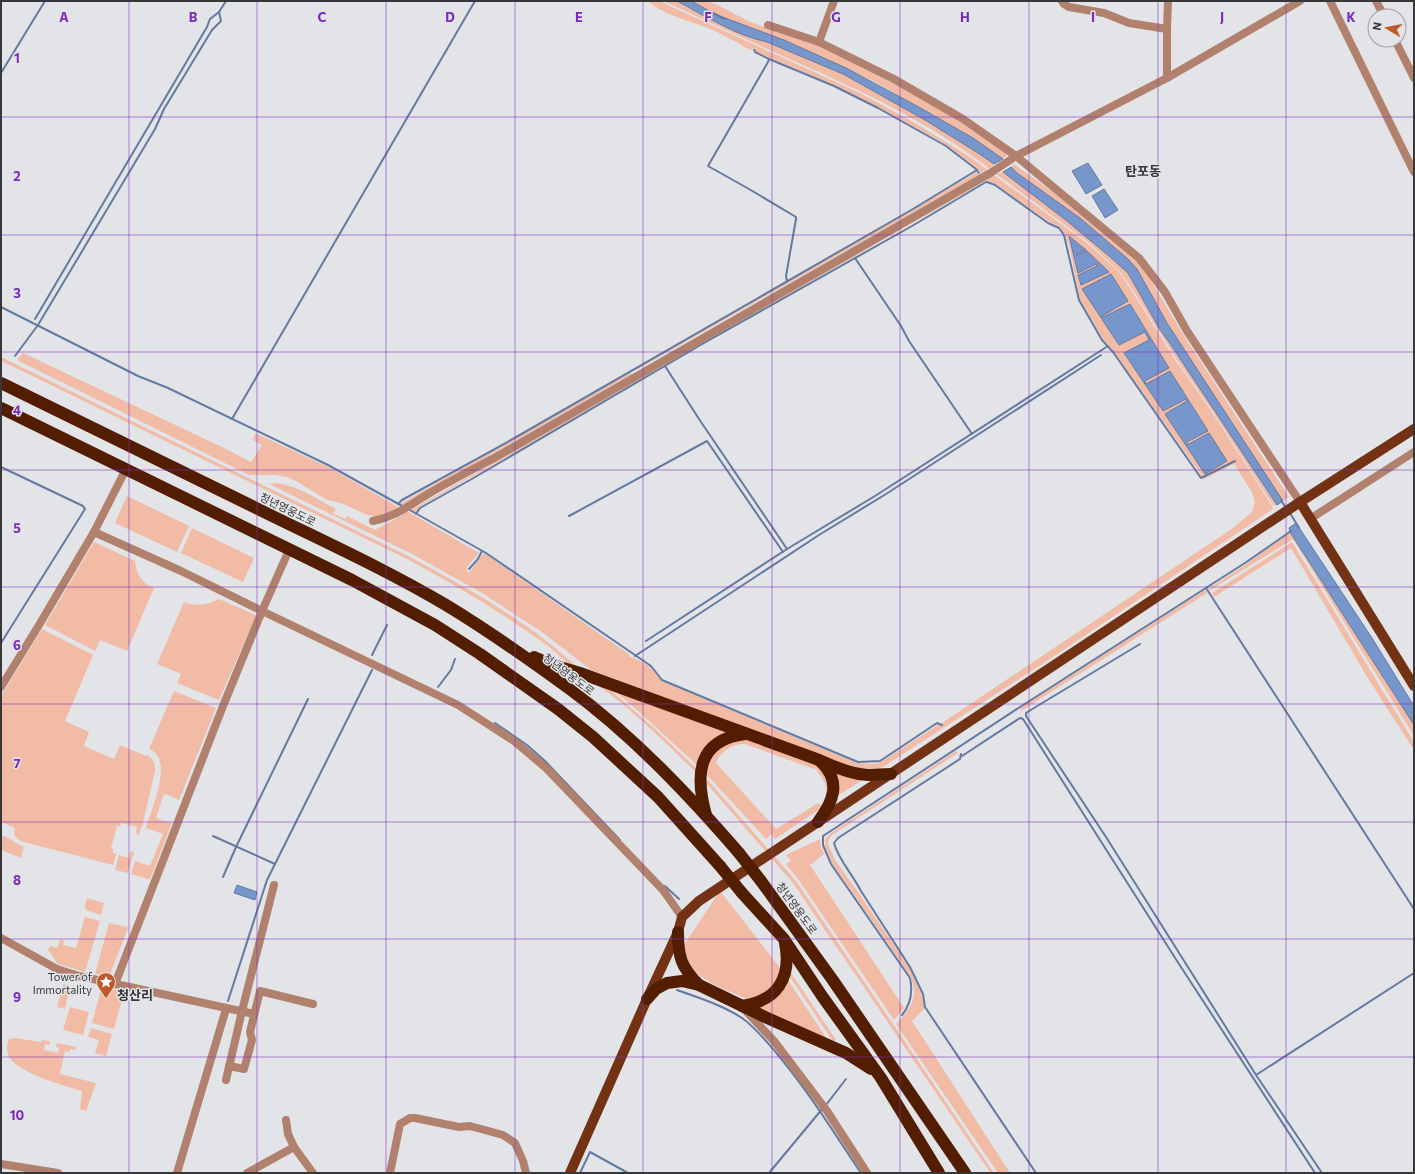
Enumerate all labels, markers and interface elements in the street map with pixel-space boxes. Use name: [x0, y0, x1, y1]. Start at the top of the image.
north arrow: [1367, 8, 1407, 48]
text: A: [59, 9, 69, 25]
text: B: [189, 9, 198, 25]
text: C: [318, 9, 327, 25]
text: D: [445, 9, 455, 25]
text: E: [575, 9, 583, 25]
text: F: [704, 9, 712, 25]
text: G: [831, 9, 841, 25]
text: H: [960, 9, 970, 25]
text: I: [1091, 9, 1095, 25]
text: J: [1220, 9, 1224, 25]
text: K: [1346, 9, 1356, 25]
text: N: [1370, 21, 1384, 31]
text: 1: [14, 50, 20, 66]
district label: 탄포동: [1125, 163, 1161, 179]
text: 2: [13, 168, 21, 184]
text: 3: [13, 285, 21, 301]
text: 4: [13, 402, 21, 418]
street label: 청년영웅도로: [258, 490, 318, 528]
text: 5: [13, 520, 21, 536]
text: 6: [13, 637, 21, 653]
street label: 청년영웅도로: [541, 651, 597, 697]
text: 7: [13, 755, 21, 771]
text: 8: [13, 872, 21, 888]
street label: 청년영웅도로: [774, 880, 820, 936]
place label: Tower of Immortality: [33, 970, 93, 996]
place icon: Tower of Immortality: [95, 971, 117, 999]
district label: 청산리: [117, 987, 153, 1003]
text: 9: [13, 989, 21, 1005]
text: 10: [10, 1107, 25, 1123]

